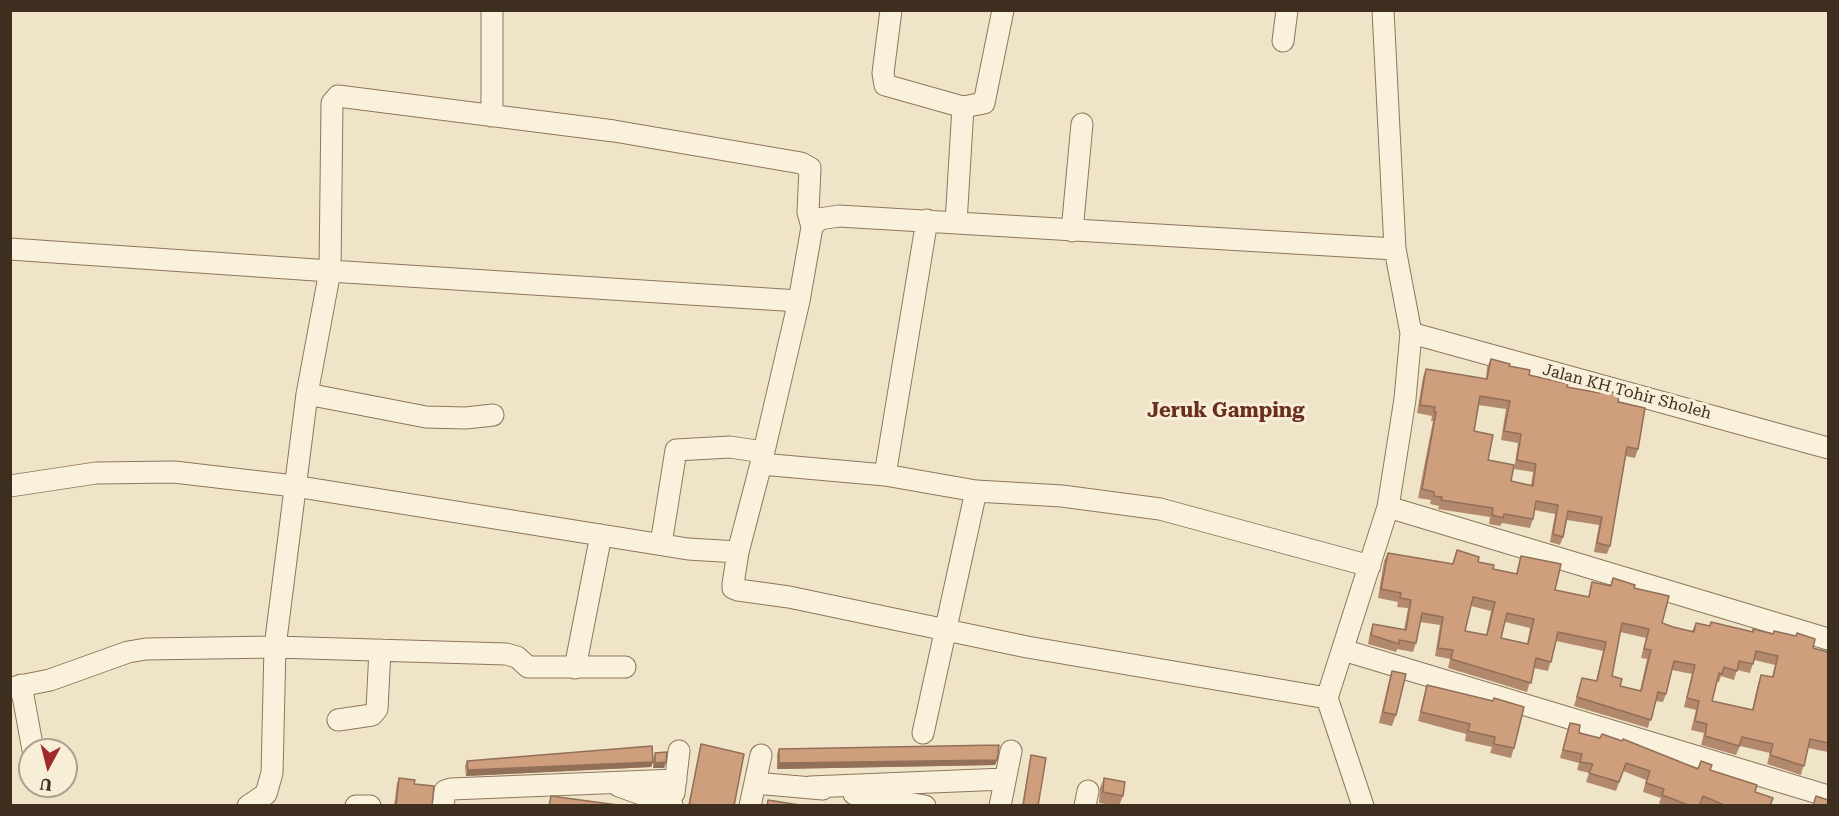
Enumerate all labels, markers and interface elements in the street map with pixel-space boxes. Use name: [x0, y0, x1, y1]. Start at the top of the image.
street label: Jalan KH Tohir Sholeh: [1541, 360, 1713, 424]
district label: Jeruk Gamping: [1147, 399, 1305, 423]
north arrow: [18, 738, 78, 798]
text: U: [39, 774, 53, 795]

